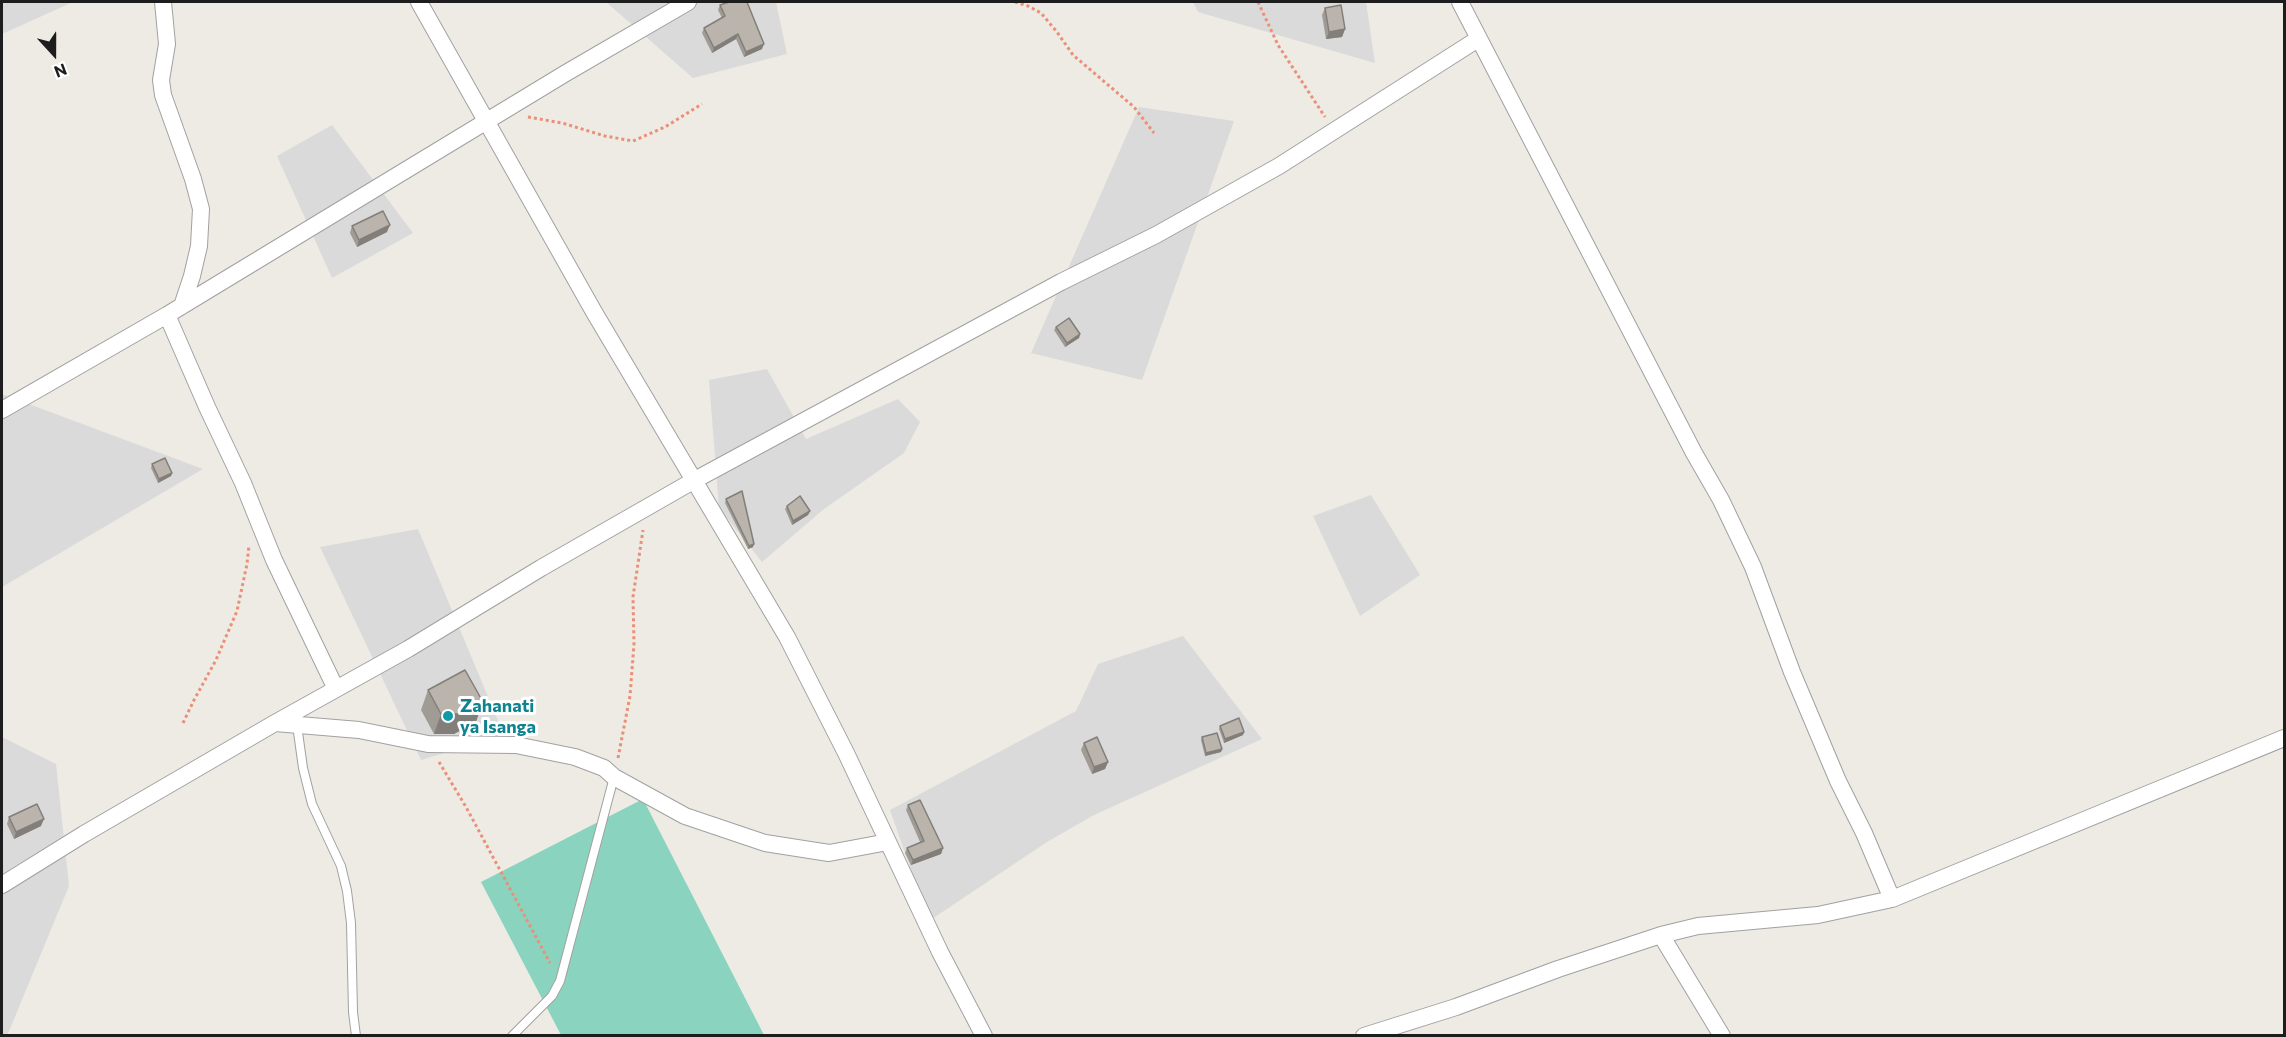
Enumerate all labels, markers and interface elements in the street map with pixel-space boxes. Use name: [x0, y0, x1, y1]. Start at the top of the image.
north arrow: [24, 24, 84, 84]
text: N: [52, 60, 70, 82]
place label: Zahanati ya Isanga: [460, 695, 536, 738]
marker: Zahanati ya Isanga: [441, 709, 455, 723]

